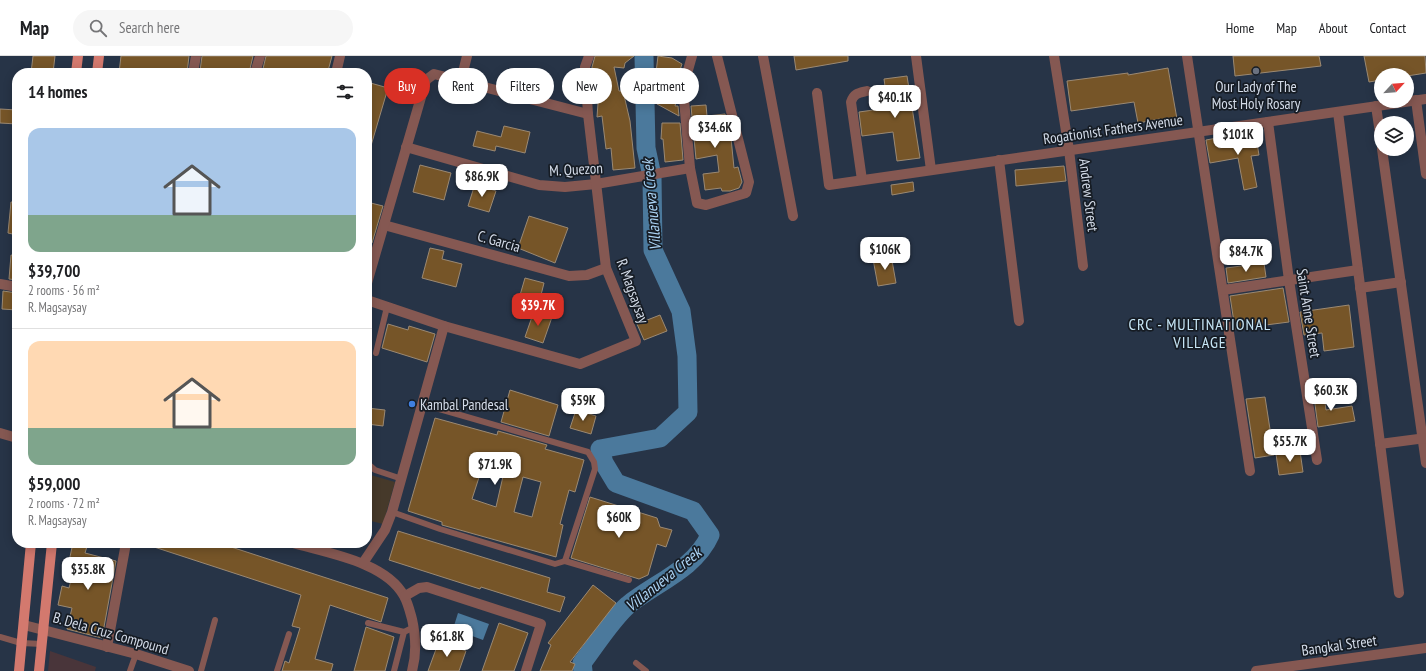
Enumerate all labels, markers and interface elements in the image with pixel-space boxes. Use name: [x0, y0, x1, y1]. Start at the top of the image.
search box: [73, 10, 353, 46]
text: Map: [20, 16, 49, 40]
icon: search: [87, 17, 109, 39]
text: Search here: [119, 18, 180, 37]
text: Home: [1226, 19, 1254, 37]
text: Map: [1276, 19, 1297, 37]
text: About: [1319, 19, 1348, 37]
text: Contact: [1370, 19, 1406, 37]
marker: Our Lady of The Most Holy Rosary: [1251, 66, 1261, 76]
chip: Buy: [384, 68, 430, 104]
chip: Rent: [438, 68, 488, 104]
chip: Filters: [496, 68, 554, 104]
chip: New: [562, 68, 612, 104]
chip: Apartment: [620, 68, 699, 104]
north arrow: [1374, 68, 1414, 108]
map controls: [1374, 68, 1414, 156]
place label: Our Lady of The Most Holy Rosary: [1212, 77, 1301, 113]
text: 14 homes: [28, 81, 87, 103]
icon: filters: [334, 81, 356, 103]
pin: $40.1K: [862, 85, 928, 119]
text: $40.1K: [878, 89, 912, 106]
street label: Rogationist Fathers Avenue: [1042, 110, 1184, 148]
pin: $34.6K: [682, 115, 748, 149]
button: layers: [1374, 116, 1414, 156]
text: $34.6K: [698, 119, 732, 136]
pin: $101K: [1210, 122, 1266, 156]
text: $101K: [1222, 126, 1254, 143]
icon: home: [156, 154, 228, 226]
water label: Villanueva Creek: [637, 157, 665, 252]
street label: M. Quezon: [549, 158, 603, 180]
street label: Andrew Street: [1075, 158, 1103, 232]
pin: $86.9K: [449, 164, 515, 198]
text: $86.9K: [465, 168, 499, 185]
street label: C. Garcia: [475, 226, 523, 256]
pin: $106K: [857, 237, 913, 271]
pin: $84.7K: [1213, 239, 1279, 273]
text: $106K: [869, 241, 901, 258]
text: $84.7K: [1229, 243, 1263, 260]
street label: R. Magsaysay: [613, 256, 654, 326]
text: $39,700: [28, 260, 80, 282]
street label: Saint Anne Street: [1293, 267, 1325, 359]
text: 2 rooms · 56 m²: [28, 282, 100, 299]
pin: $39.7K: [505, 293, 571, 327]
text: $39.7K: [521, 297, 555, 314]
text: R. Magsaysay: [28, 299, 87, 316]
district label: CRC - MULTINATIONAL VILLAGE: [1129, 314, 1271, 352]
icon: home: [156, 367, 228, 439]
pin: $60.3K: [1298, 378, 1364, 412]
text: $60.3K: [1314, 382, 1348, 399]
pin: $59K: [559, 388, 607, 422]
text: $59K: [570, 392, 596, 409]
place label: Kambal Pandesal: [420, 395, 509, 414]
marker: Kambal Pandesal: [407, 399, 417, 409]
pin: $55.7K: [1257, 429, 1323, 463]
text: $55.7K: [1273, 433, 1307, 450]
pin: $71.9K: [462, 452, 528, 486]
text: $71.9K: [478, 456, 512, 473]
text: $59,000: [28, 473, 80, 495]
text: 2 rooms · 72 m²: [28, 495, 100, 512]
pin: $60K: [595, 505, 643, 539]
text: $60K: [606, 509, 632, 526]
text: R. Magsaysay: [28, 512, 87, 529]
water label: Villanueva Creek: [621, 541, 706, 616]
pin: $35.8K: [55, 557, 121, 591]
text: $35.8K: [71, 561, 105, 578]
street label: B. Dela Cruz Compound: [51, 607, 171, 659]
pin: $61.8K: [414, 624, 480, 658]
text: $61.8K: [430, 628, 464, 645]
street label: Bangkal Street: [1300, 630, 1378, 660]

